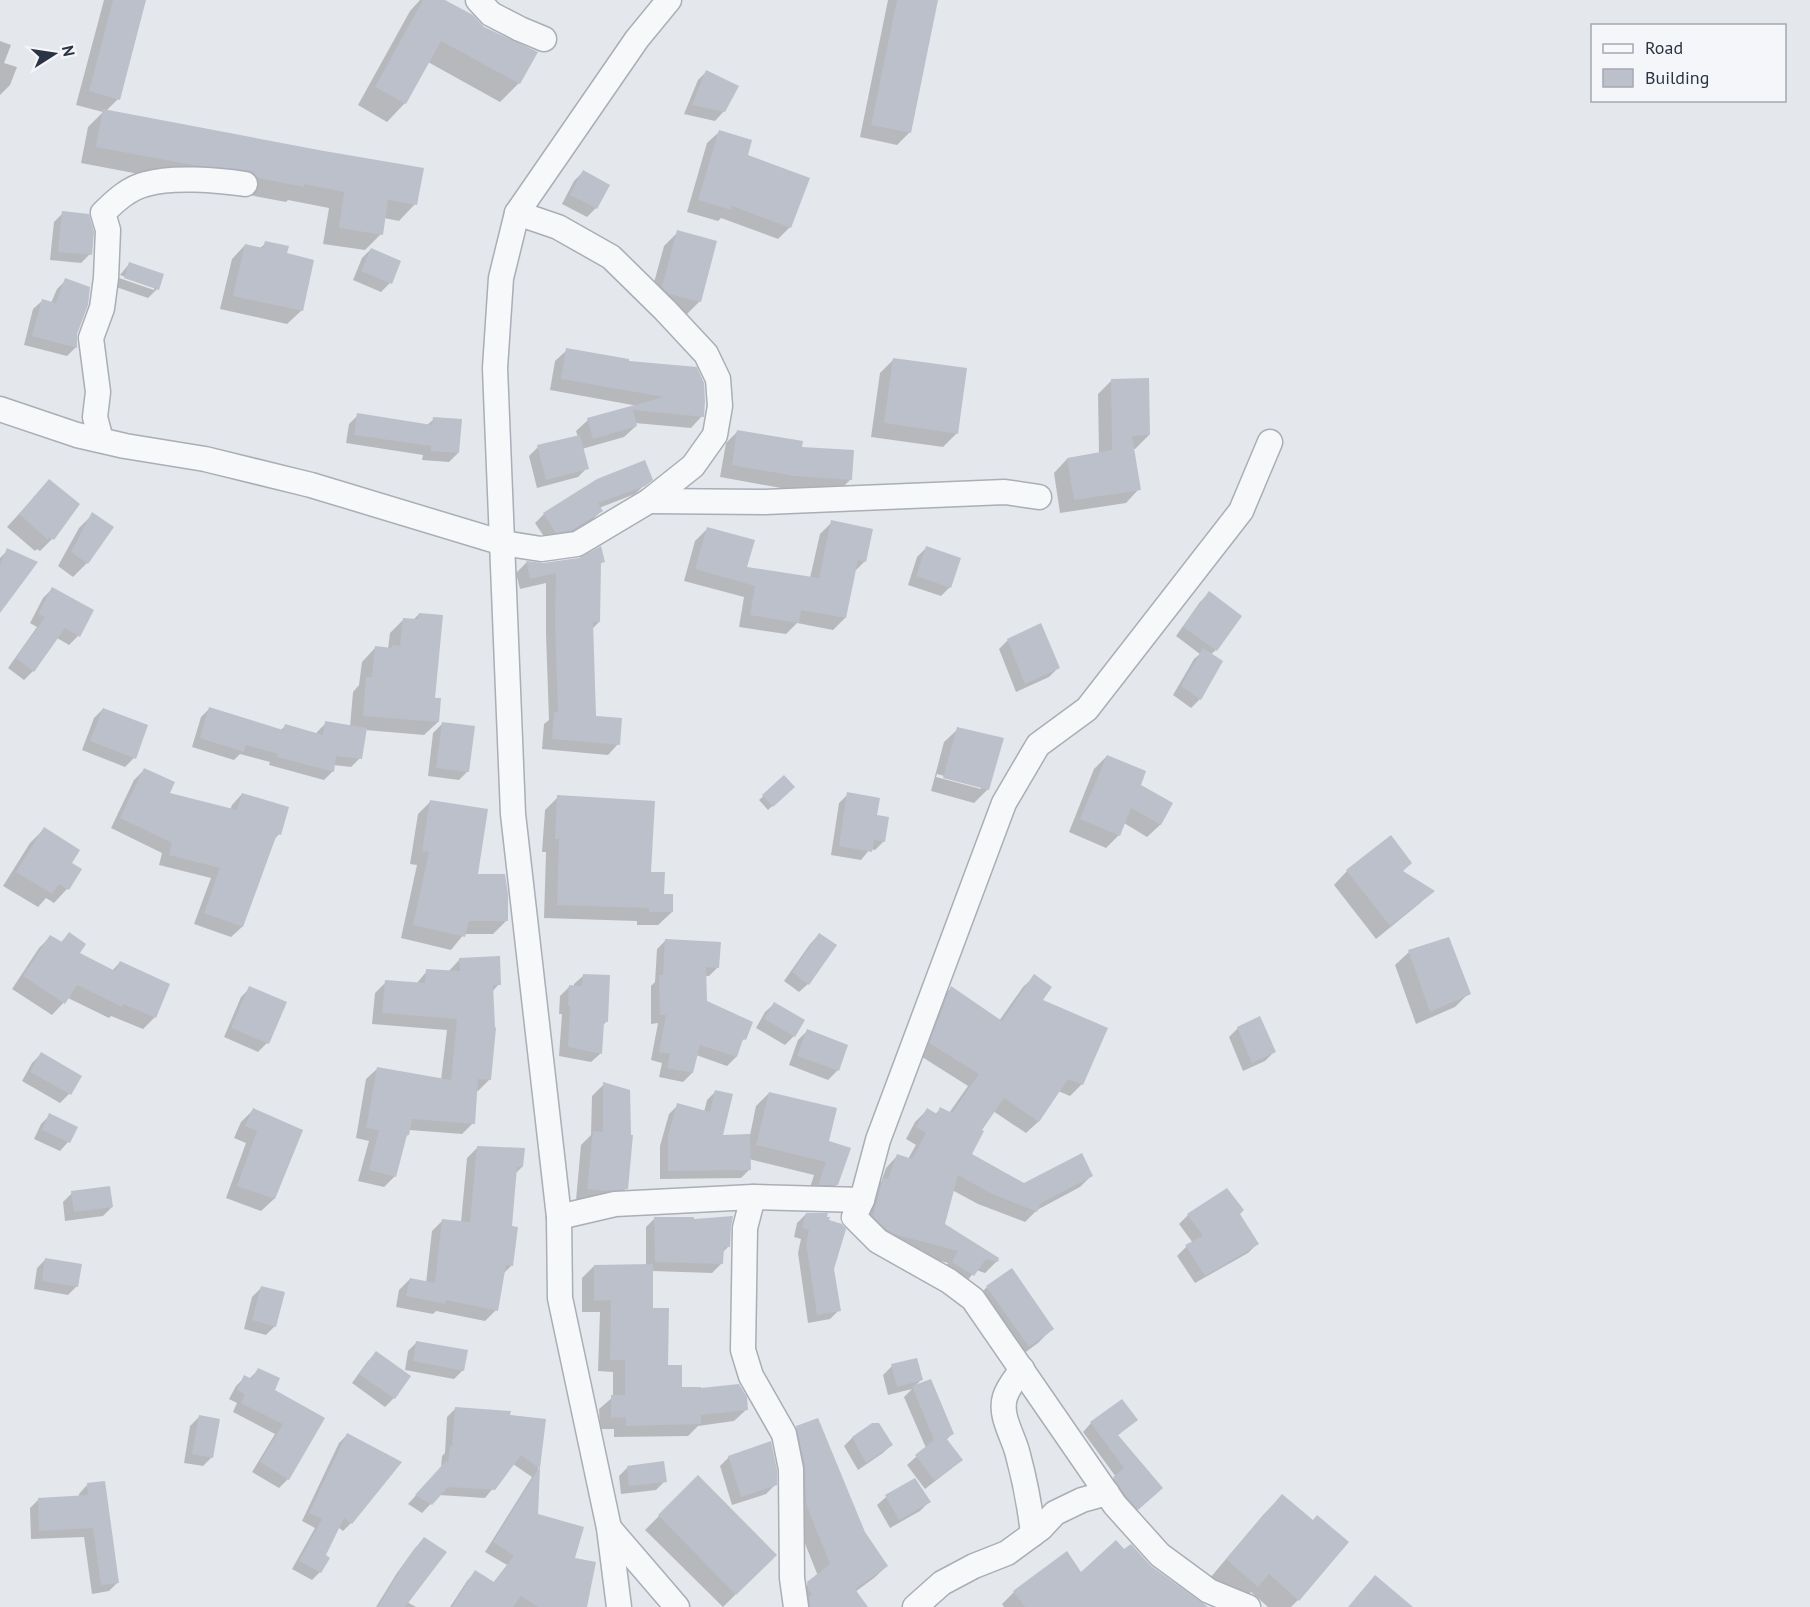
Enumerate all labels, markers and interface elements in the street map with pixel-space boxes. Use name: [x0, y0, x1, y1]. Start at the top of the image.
north arrow: [24, 24, 84, 84]
legend: [1591, 24, 1786, 102]
text: Road: [1645, 36, 1683, 59]
text: N: [58, 44, 80, 58]
text: Building: [1645, 66, 1709, 89]

